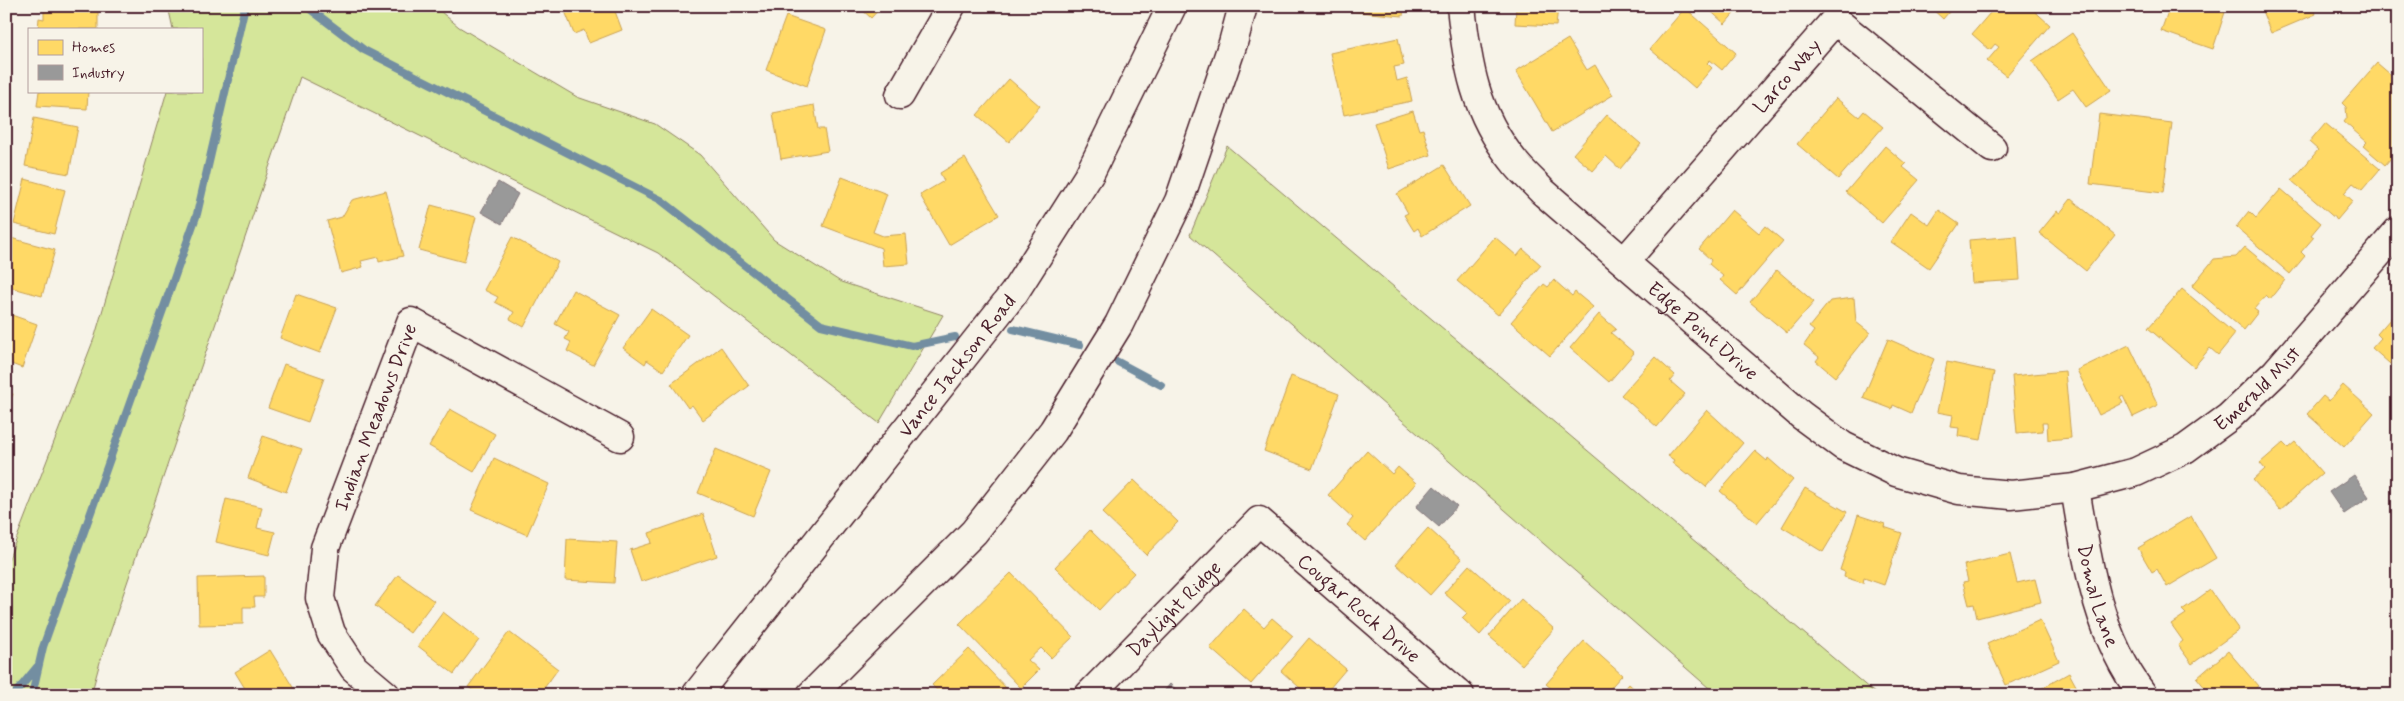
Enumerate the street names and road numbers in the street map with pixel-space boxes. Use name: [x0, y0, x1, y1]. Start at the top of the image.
street label: Larco Way: [1748, 33, 1828, 120]
street label: Edge Point Drive: [1641, 276, 1764, 387]
street label: Vance Jackson Road: [893, 289, 1023, 444]
street label: Indian Meadows Drive: [328, 320, 424, 515]
street label: Emerald Mist: [2209, 341, 2308, 439]
street label: Domal Lane: [2070, 542, 2125, 652]
street label: Cougar Rock Drive: [1291, 548, 1426, 670]
street label: Daylight Ridge: [1121, 555, 1228, 664]

